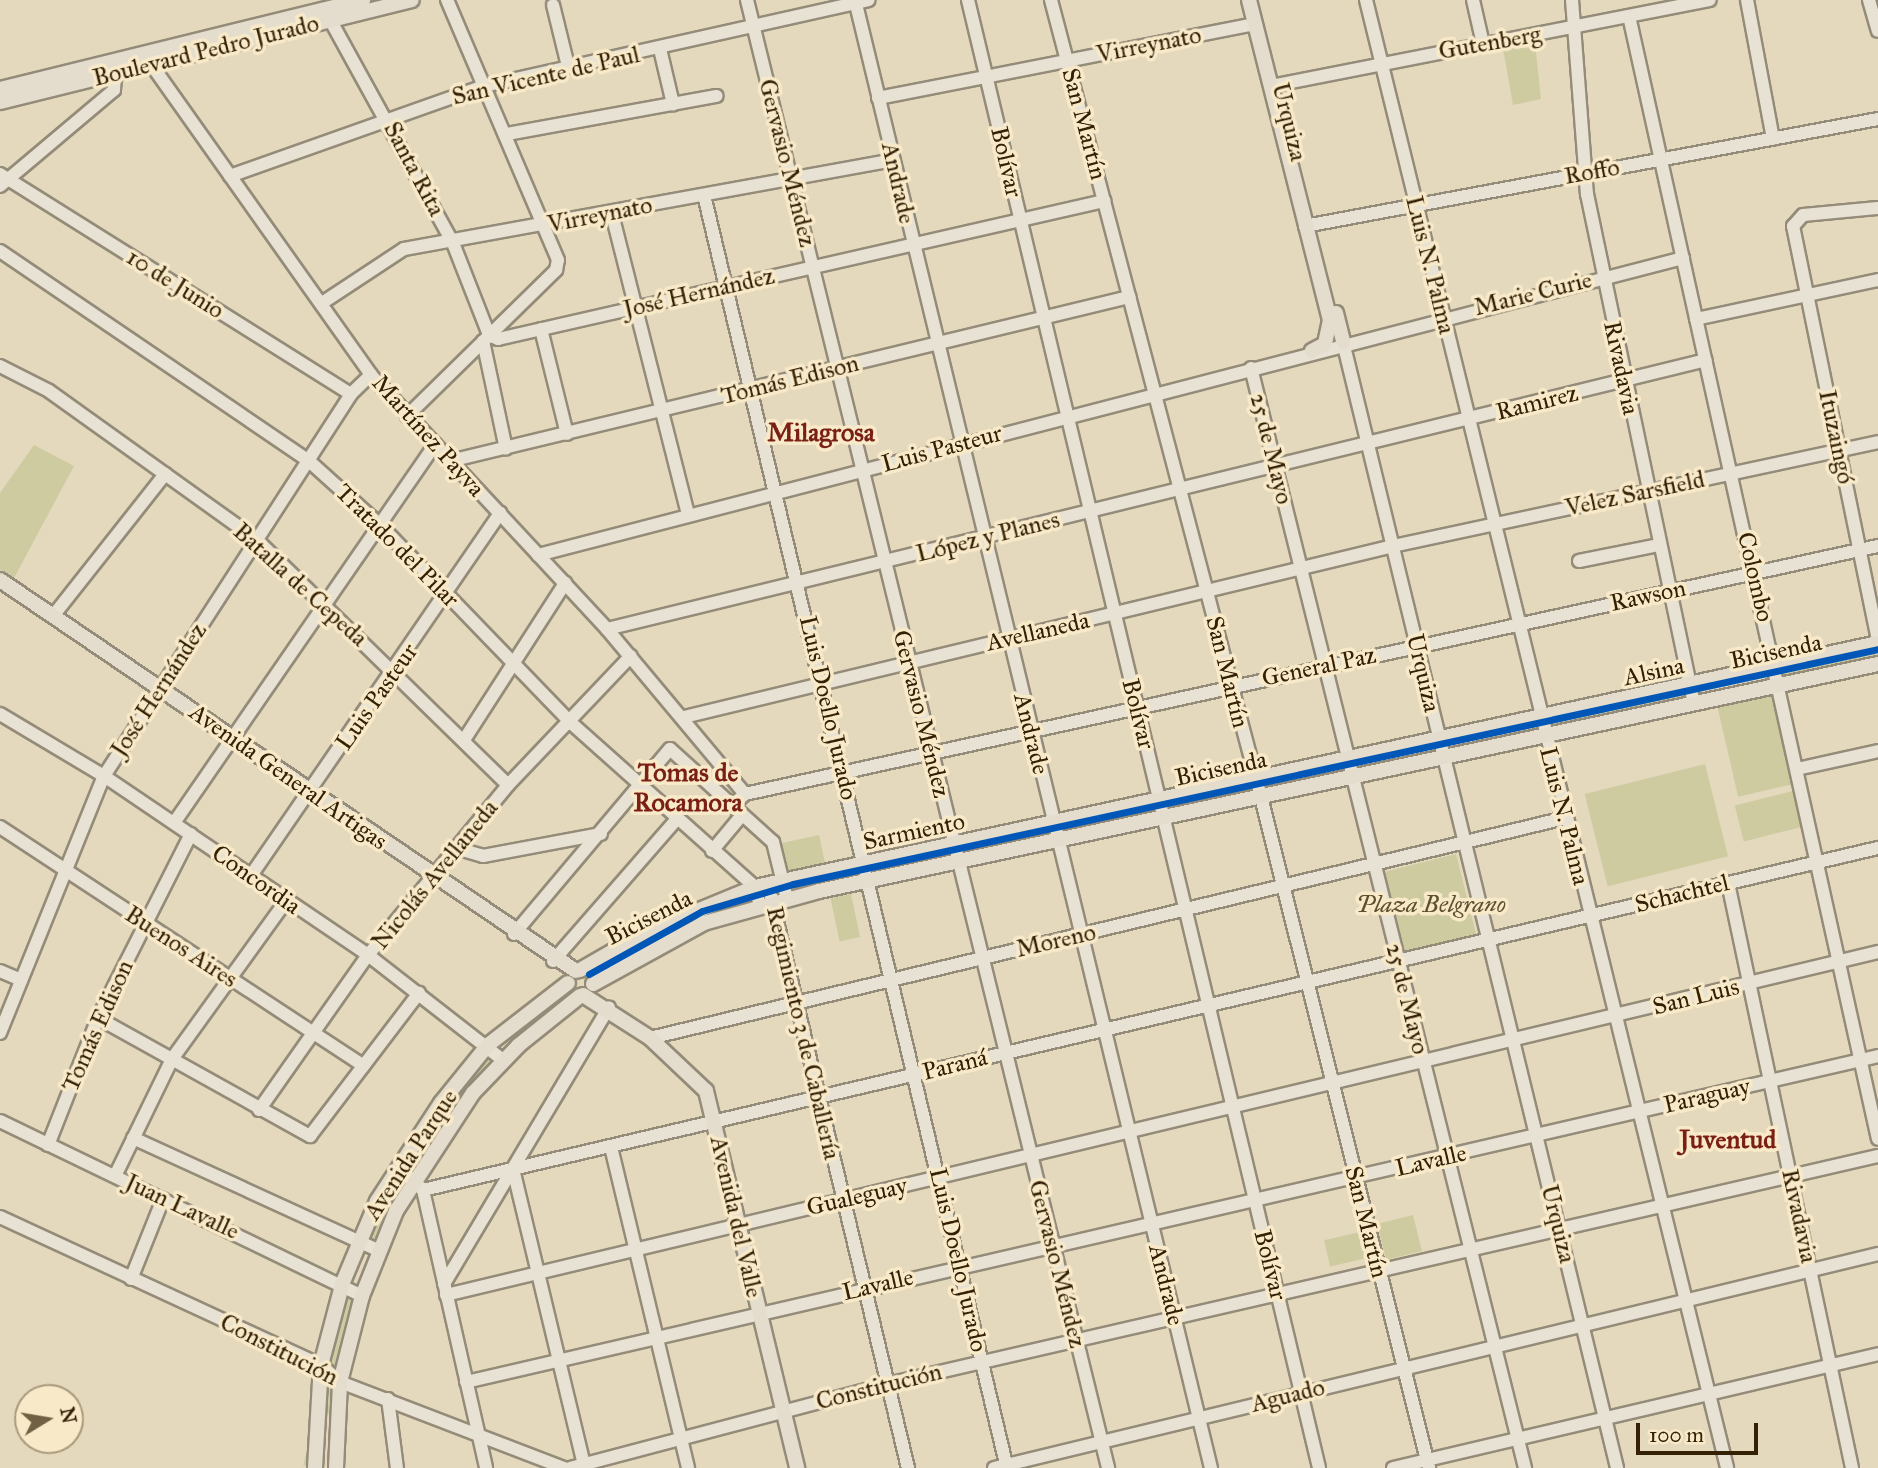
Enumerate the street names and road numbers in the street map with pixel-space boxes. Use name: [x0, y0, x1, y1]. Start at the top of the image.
street label: Boulevard Pedro Jurado: [90, 9, 322, 93]
street label: Gutenberg: [1437, 20, 1543, 66]
street label: Virreynato: [1094, 21, 1204, 69]
street label: San Vicente de Paul: [449, 40, 643, 112]
street label: San Martín: [1055, 65, 1113, 183]
street label: Gervasio Méndez: [752, 76, 822, 250]
street label: Urquiza: [1265, 80, 1313, 164]
street label: Santa Rita: [377, 117, 451, 221]
street label: Bolívar: [984, 124, 1028, 200]
street label: Andrade: [875, 140, 921, 226]
street label: Roffo: [1562, 153, 1622, 191]
street label: Virreynato: [545, 191, 655, 239]
street label: Luis N. Palma: [1399, 193, 1461, 337]
street label: 10 de Junio: [121, 243, 229, 325]
street label: José Hernández: [621, 262, 777, 324]
street label: Marie Curie: [1471, 265, 1595, 323]
street label: Rivadavia: [1597, 318, 1645, 418]
street label: Tomás Edison: [718, 349, 862, 411]
street label: Martínez Payva: [366, 369, 490, 503]
street label: Ramirez: [1493, 379, 1581, 427]
street label: Ituzaingó: [1812, 387, 1860, 487]
street label: 25 de Mayo: [1243, 391, 1299, 507]
street label: Luis Pasteur: [879, 419, 1005, 479]
street label: Velez Sarsfield: [1563, 465, 1707, 523]
street label: Tratado del Pilar: [329, 478, 465, 614]
street label: López y Planes: [913, 505, 1063, 569]
street label: Batalla de Cepeda: [227, 517, 373, 653]
street label: Colombo: [1731, 529, 1779, 625]
street label: Rawson: [1608, 574, 1688, 618]
street label: Avellaneda: [984, 606, 1092, 658]
street label: Luis Doello Jurado: [793, 613, 863, 803]
street label: San Martín: [1199, 613, 1255, 731]
street label: José Hernández: [105, 618, 213, 762]
street label: Gervasio Méndez: [886, 627, 956, 801]
street label: Bicisenda: [1728, 628, 1824, 676]
street label: Urquiza: [1400, 631, 1446, 715]
street label: Luis Pasteur: [330, 638, 424, 756]
street label: General Paz: [1259, 641, 1379, 693]
street label: Alsina: [1621, 652, 1687, 692]
street label: Bolívar: [1115, 676, 1161, 752]
street label: Andrade: [1007, 691, 1055, 777]
street label: Avenida General Artigas: [184, 698, 392, 856]
street label: Luis N. Palma: [1533, 744, 1595, 888]
street label: Bicisenda: [1173, 745, 1269, 793]
street label: Nicolás Avellaneda: [366, 794, 504, 956]
street label: Sarmiento: [861, 807, 967, 857]
street label: Concordia: [206, 839, 306, 921]
street label: Schachtel: [1632, 868, 1732, 920]
street label: Bicisenda: [601, 884, 697, 952]
street label: Buenos Aires: [119, 900, 243, 994]
street label: Regimiento 3 de Caballería: [760, 904, 846, 1162]
street label: Moreno: [1013, 918, 1099, 964]
street label: 25 de Mayo: [1379, 941, 1435, 1057]
street label: Tomás Edison: [56, 956, 140, 1096]
street label: San Luis: [1650, 972, 1742, 1022]
street label: Paraná: [920, 1043, 990, 1087]
street label: Paraguay: [1661, 1072, 1753, 1120]
street label: Avenida Parque: [358, 1084, 464, 1226]
street label: Avenida del Valle: [703, 1133, 769, 1301]
street label: Lavalle: [1393, 1139, 1469, 1183]
street label: San Martín: [1338, 1163, 1394, 1281]
street label: Luis Doello Jurado: [923, 1165, 993, 1355]
street label: Rivadavia: [1775, 1166, 1823, 1266]
street label: Juan Lavalle: [120, 1168, 244, 1246]
street label: Gualeguay: [804, 1171, 910, 1223]
street label: Gervasio Méndez: [1022, 1177, 1092, 1351]
street label: Urquiza: [1534, 1182, 1582, 1266]
street label: Bolívar: [1247, 1227, 1293, 1303]
street label: Andrade: [1142, 1242, 1190, 1328]
street label: Lavalle: [840, 1263, 916, 1307]
street label: Constitución: [215, 1308, 343, 1392]
street label: Constitución: [813, 1357, 945, 1417]
street label: Aguado: [1248, 1373, 1328, 1419]

